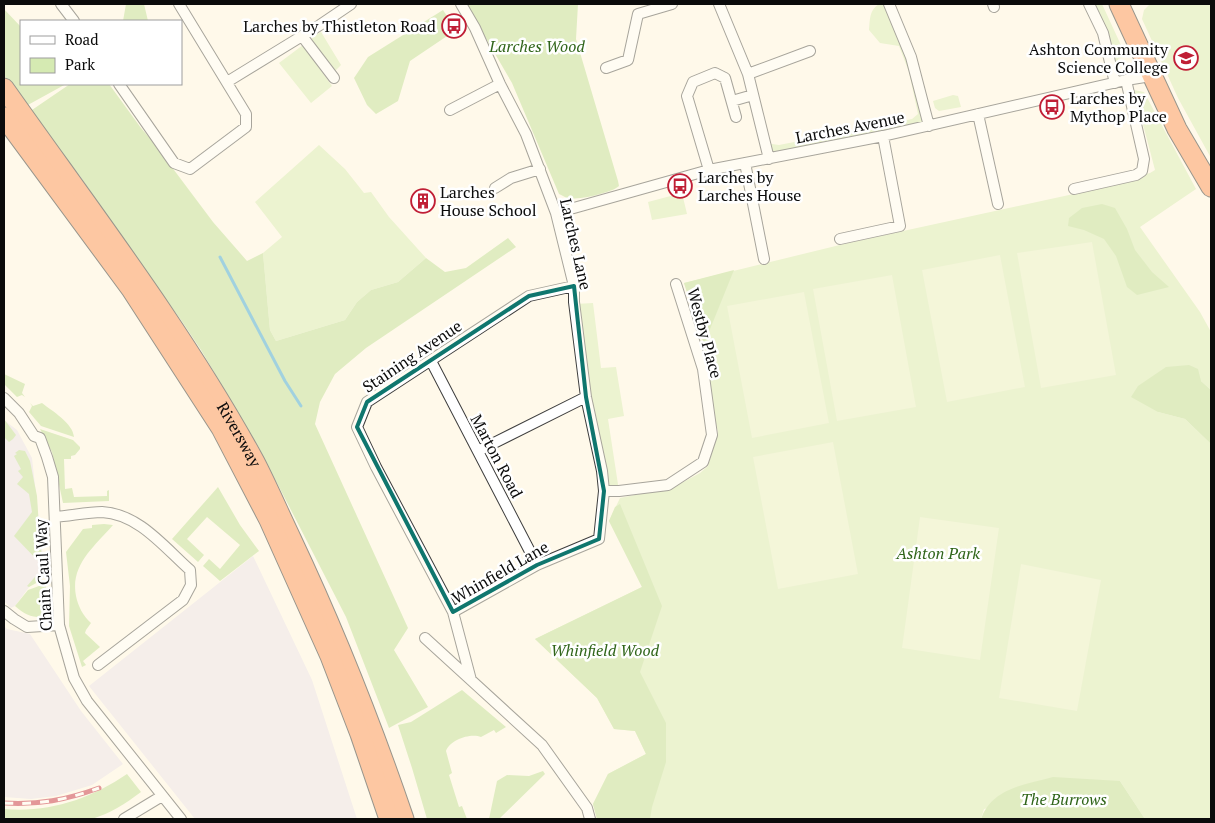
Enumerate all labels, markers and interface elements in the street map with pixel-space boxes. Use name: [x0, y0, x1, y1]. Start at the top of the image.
bus stop icon: Larches by Thistleton Road: [441, 13, 467, 39]
place label: Larches by Thistleton Road: [243, 15, 436, 37]
legend: [20, 20, 182, 85]
text: Road: [65, 29, 98, 49]
park label: Larches Wood: [488, 35, 585, 57]
place label: Ashton Community Science College: [1029, 38, 1169, 78]
school or university icon: Ashton Community Science College: [1173, 45, 1199, 71]
text: Park: [65, 54, 95, 74]
place label: Larches by Mythop Place: [1070, 87, 1167, 127]
bus stop icon: Larches by Mythop Place: [1039, 94, 1065, 120]
street label: Larches Avenue: [794, 106, 906, 148]
place label: Larches by Larches House: [698, 166, 801, 206]
bus stop icon: Larches by Larches House: [667, 173, 693, 199]
place label: Larches House School: [440, 181, 537, 221]
building icon: Larches House School: [410, 188, 436, 214]
street label: Larches Lane: [555, 196, 597, 292]
street label: Westby Place: [682, 285, 728, 381]
street label: Staining Avenue: [358, 315, 466, 397]
street label: Riversway: [212, 398, 267, 472]
street label: Marton Road: [466, 410, 528, 502]
street label: Chain Caul Way: [29, 517, 57, 632]
street label: Whinfield Lane: [448, 535, 552, 609]
park label: Ashton Park: [895, 542, 980, 564]
park label: Whinfield Wood: [551, 639, 660, 661]
park label: The Burrows: [1021, 788, 1107, 810]

